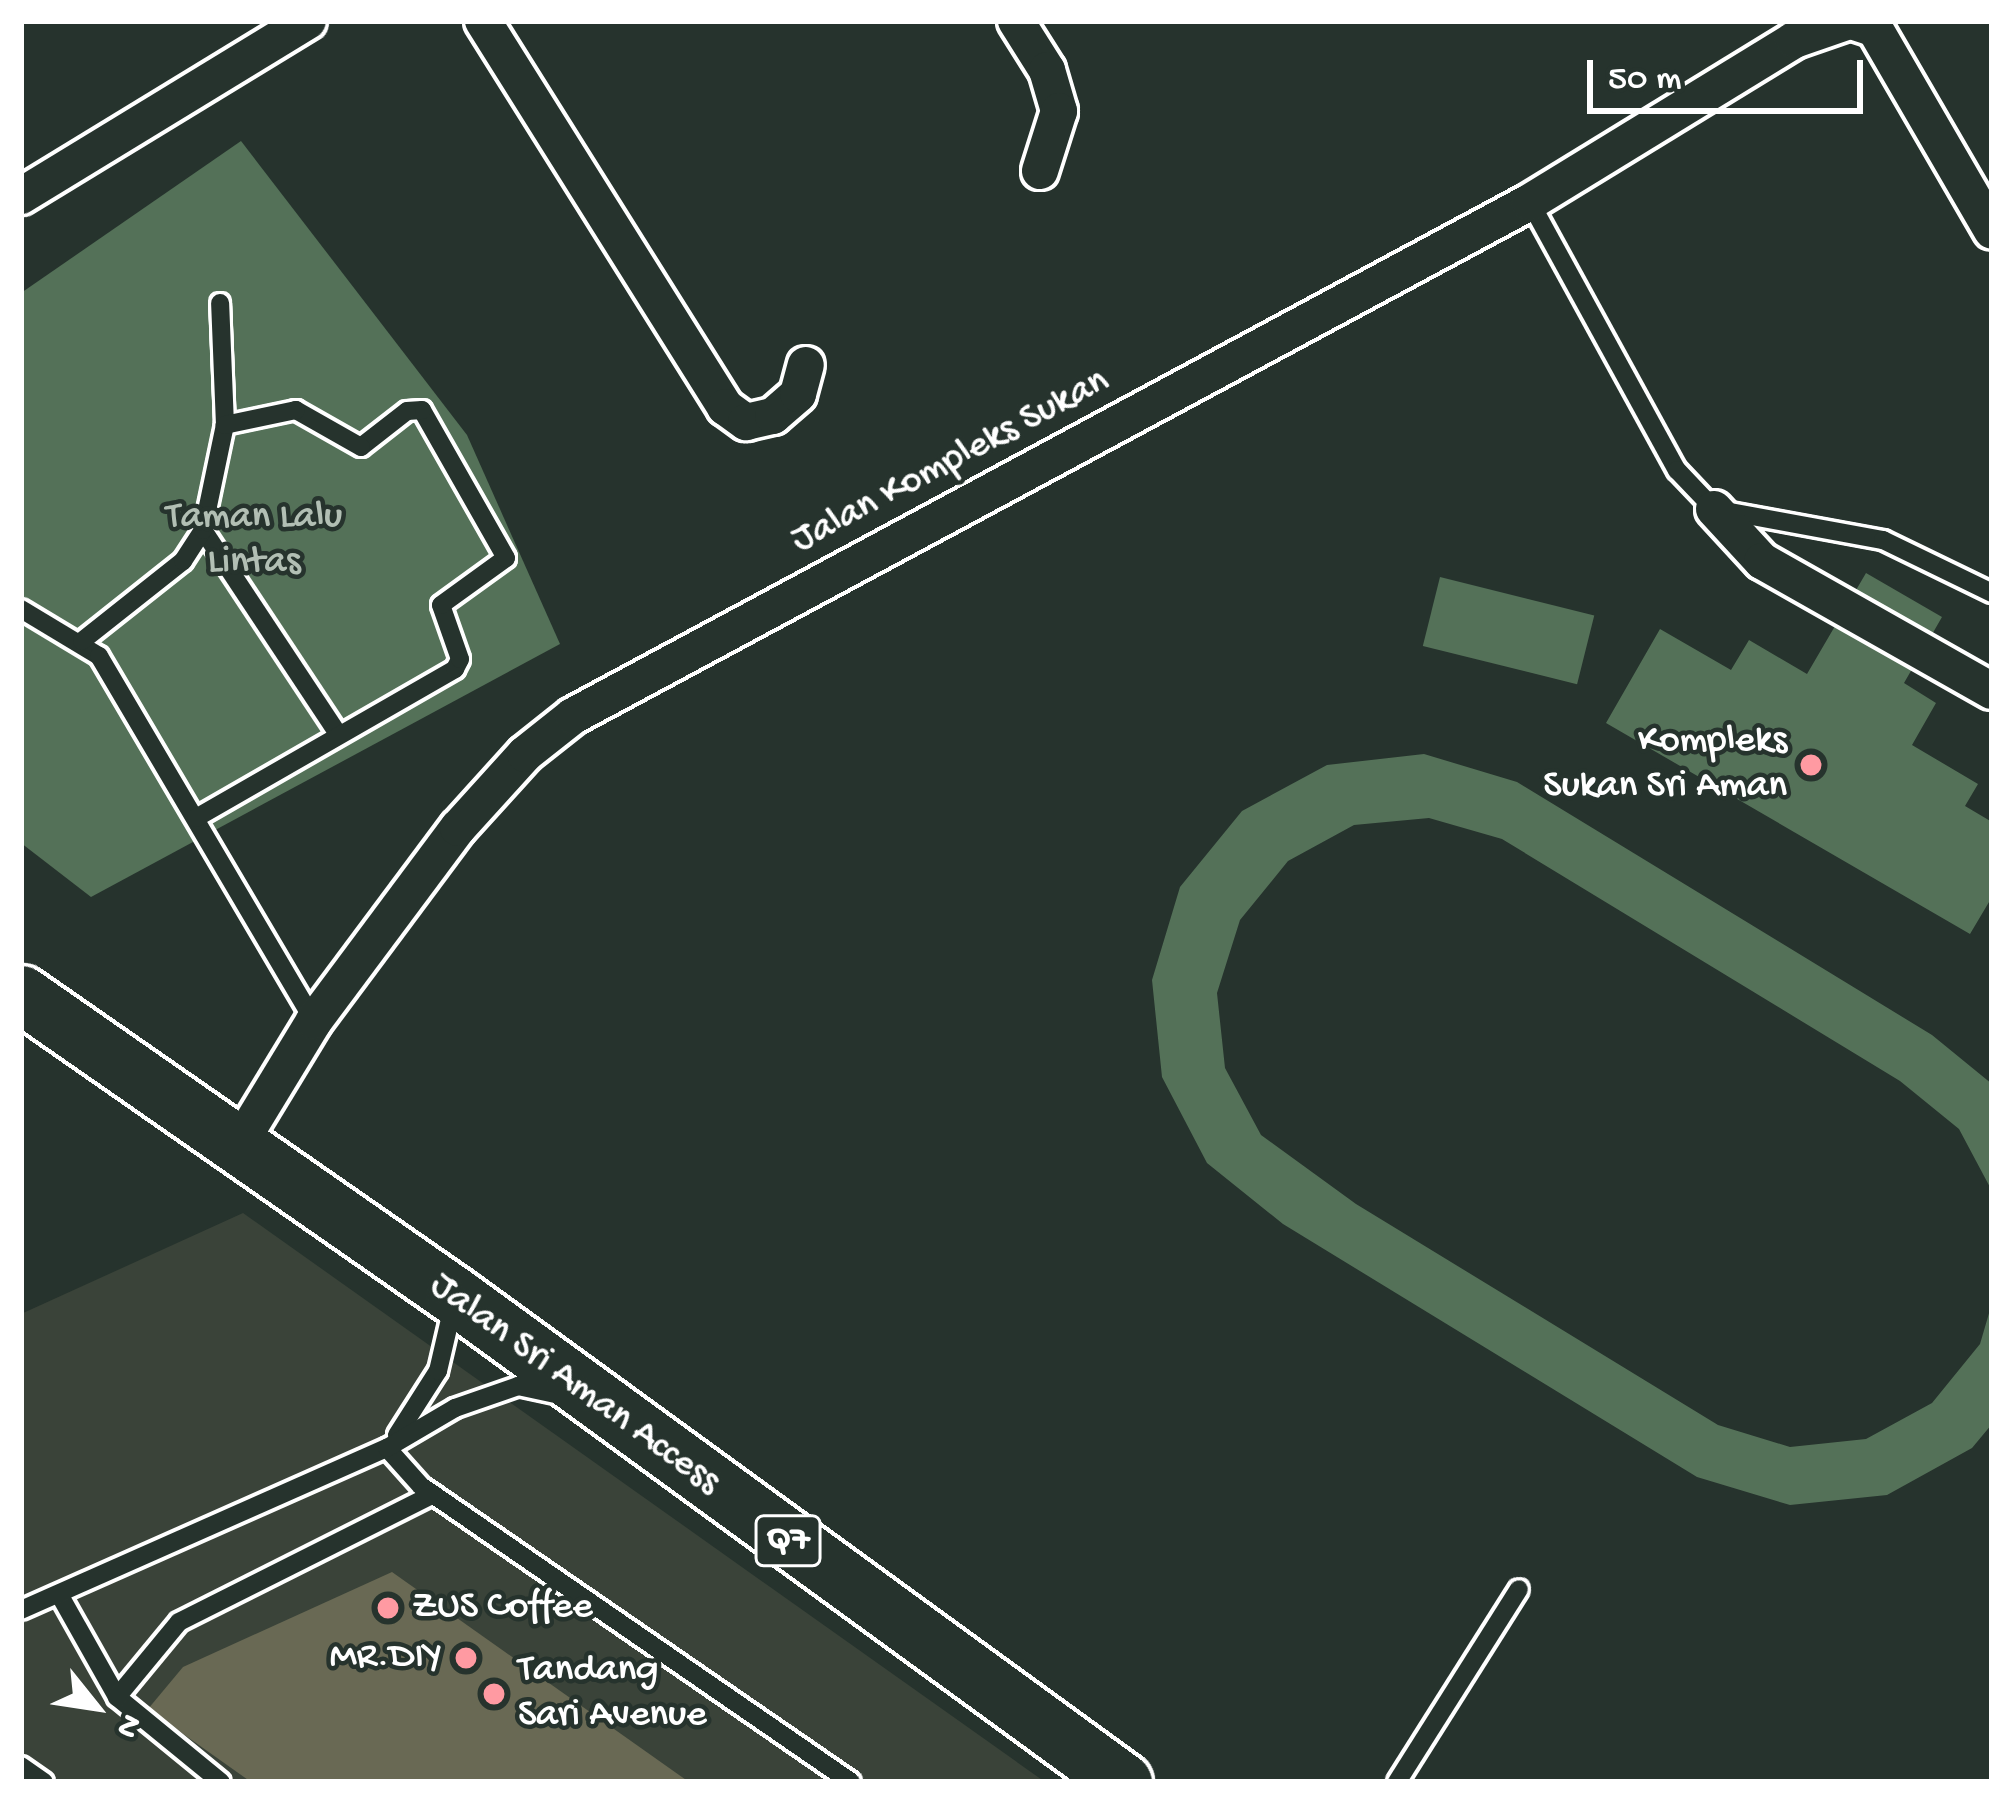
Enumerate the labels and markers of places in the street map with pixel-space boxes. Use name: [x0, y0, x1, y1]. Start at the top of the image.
place label: Kompleks Sukan Sri Aman: [1543, 720, 1787, 811]
marker: Kompleks Sukan Sri Aman: [1798, 752, 1824, 778]
place label: ZUS Coffee: [412, 1585, 593, 1631]
marker: ZUS Coffee: [375, 1595, 401, 1621]
place label: MR.DIY: [329, 1635, 442, 1681]
marker: MR.DIY: [453, 1645, 479, 1671]
place label: Tandang Sari Avenue: [518, 1649, 707, 1740]
marker: Tandang Sari Avenue: [481, 1681, 507, 1707]

